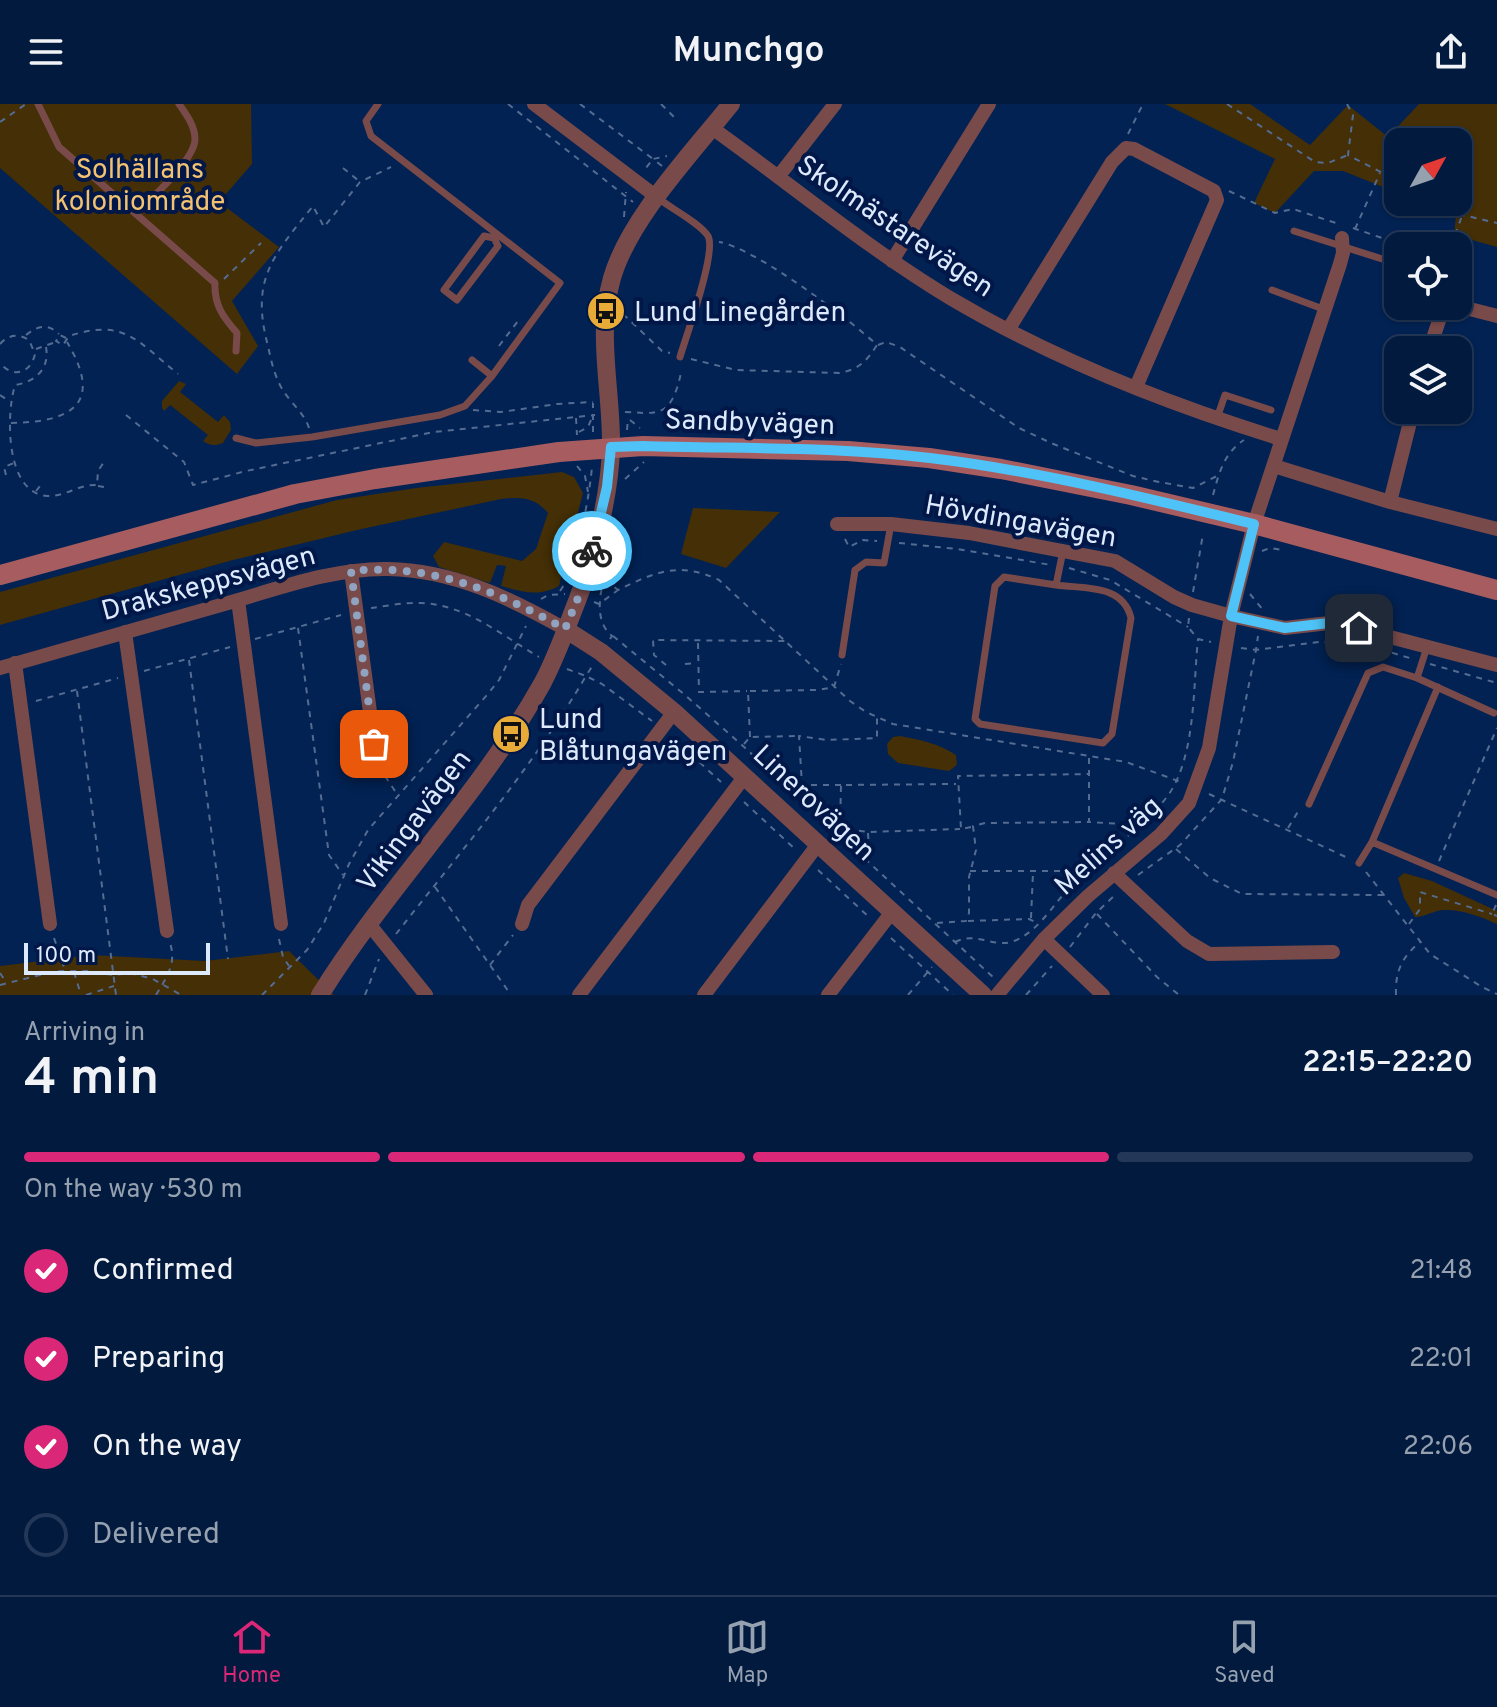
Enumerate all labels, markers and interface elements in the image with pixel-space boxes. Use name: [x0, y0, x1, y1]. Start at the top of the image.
text: Munchgo: [672, 29, 825, 75]
icon: menu: [24, 30, 68, 74]
icon: share: [1429, 30, 1473, 74]
north arrow: [1384, 128, 1472, 216]
map controls: [1384, 128, 1472, 424]
street label: Skolmästarevägen: [789, 148, 1000, 307]
park label: Solhällans koloniområde: [55, 153, 225, 221]
button: locate: [1384, 232, 1472, 320]
bus stop icon: Lund Linegården: [585, 290, 627, 332]
place label: Lund Linegården: [634, 296, 846, 332]
button: layers: [1384, 336, 1472, 424]
street label: Sandbyvägen: [664, 403, 836, 445]
street label: Hövdingavägen: [922, 488, 1119, 558]
courier: [552, 511, 632, 591]
icon: bike: [570, 529, 614, 573]
street label: Drakskeppsvägen: [98, 539, 320, 631]
pin: [1325, 594, 1393, 662]
icon: home: [1337, 606, 1381, 650]
place label: Lund Blåtungavägen: [539, 703, 727, 771]
pin: [340, 710, 408, 778]
bus stop icon: Lund Blåtungavägen: [490, 713, 532, 755]
icon: bag: [352, 722, 396, 766]
street label: Linerovägen: [744, 738, 882, 870]
street label: Vikingavägen: [350, 743, 481, 900]
street label: Melins väg: [1048, 790, 1170, 905]
scale bar: [24, 939, 210, 975]
text: 100 m: [36, 943, 96, 970]
text: Arriving in: [24, 1017, 145, 1050]
text: 22:15–22:20: [1302, 1045, 1473, 1082]
text: 4 min: [24, 1047, 159, 1113]
text: On the way · 530 m: [24, 1174, 243, 1207]
icon: check: [24, 1249, 68, 1293]
text: Confirmed: [92, 1253, 234, 1290]
text: 21:48: [1410, 1255, 1473, 1288]
icon: check: [24, 1337, 68, 1381]
text: Preparing: [92, 1341, 225, 1378]
text: 22:01: [1409, 1343, 1473, 1376]
icon: check: [24, 1425, 68, 1469]
text: On the way: [92, 1429, 242, 1466]
text: 22:06: [1403, 1431, 1473, 1464]
text: Delivered: [92, 1517, 220, 1554]
tab: Home: [222, 1615, 281, 1690]
tab: Map: [725, 1615, 769, 1690]
tab: Saved: [1214, 1615, 1275, 1690]

